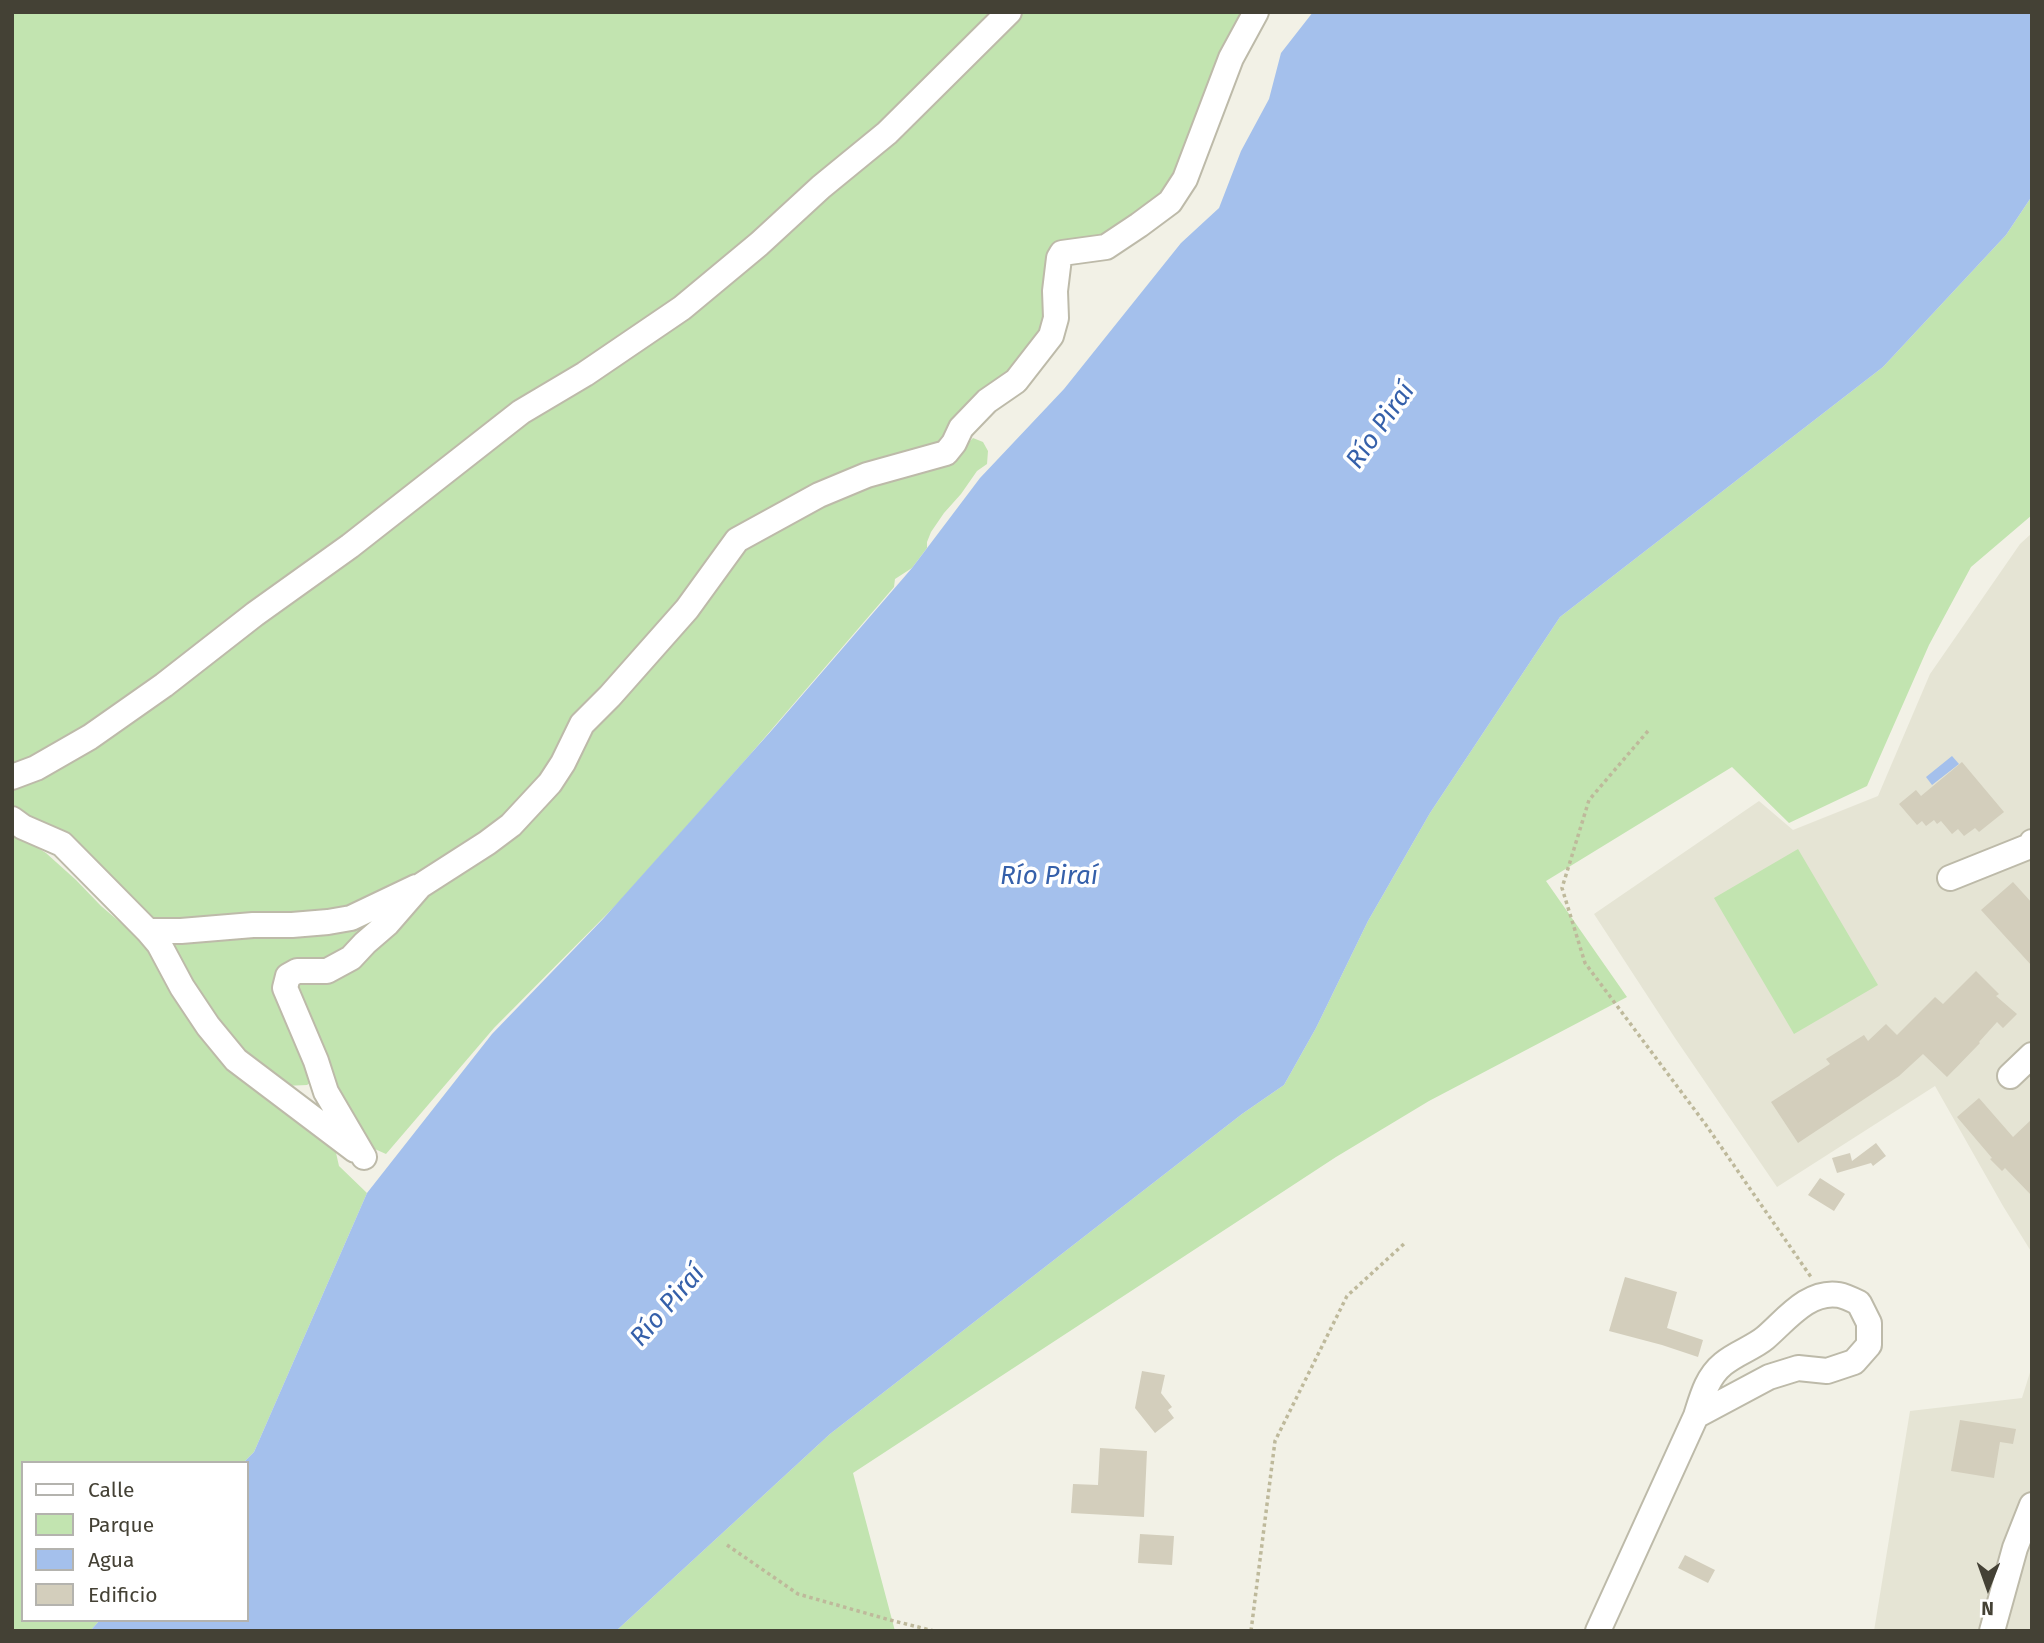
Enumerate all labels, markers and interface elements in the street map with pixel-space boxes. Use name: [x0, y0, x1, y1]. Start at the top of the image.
water label: Río Piraí: [1340, 377, 1422, 475]
water label: Río Piraí: [1000, 861, 1098, 893]
water label: Río Piraí: [624, 1259, 712, 1353]
legend: [21, 1461, 248, 1622]
text: Calle: [88, 1477, 134, 1503]
text: Parque: [88, 1512, 154, 1538]
text: Agua: [88, 1547, 134, 1573]
north arrow: [1953, 1552, 2023, 1622]
text: Edificio: [88, 1582, 158, 1608]
text: N: [1981, 1597, 1994, 1620]

